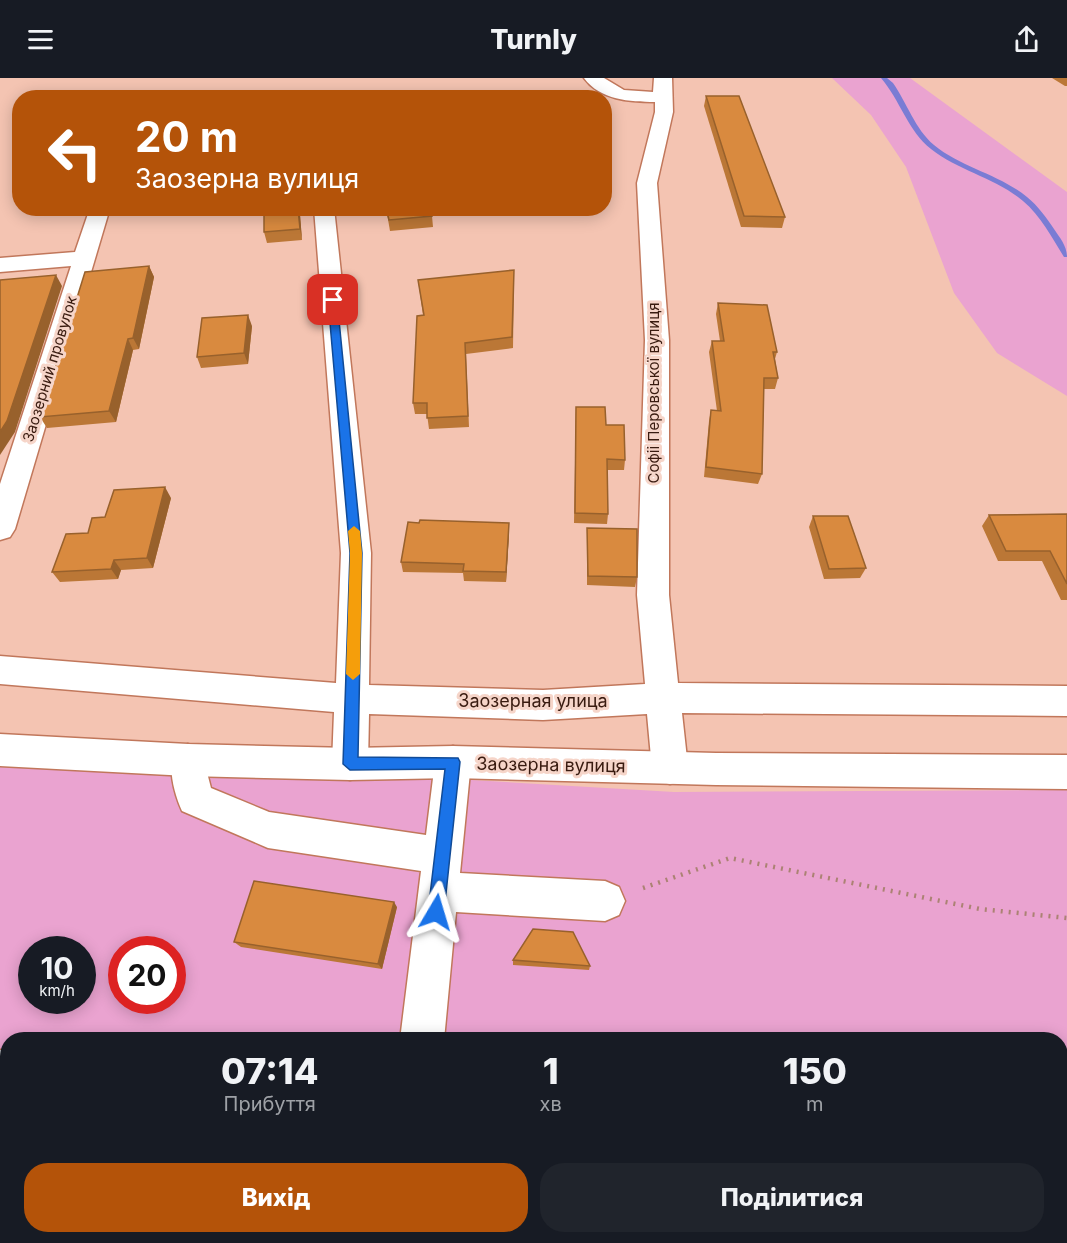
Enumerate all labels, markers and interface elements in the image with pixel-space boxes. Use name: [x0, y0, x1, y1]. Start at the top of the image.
icon: menu: [24, 23, 57, 56]
text: Turnly: [490, 23, 577, 56]
icon: share: [1010, 23, 1043, 56]
text: 20 m: [135, 111, 238, 162]
icon: left: [36, 114, 114, 192]
text: Заозерна вулиця: [135, 162, 359, 195]
pin: [307, 274, 358, 325]
icon: arrive: [316, 283, 349, 316]
street label: Заозерний провулок: [18, 293, 81, 444]
street label: Софіі Перовської вулиця: [644, 303, 663, 483]
street label: Заозерная улица: [458, 690, 608, 711]
street label: Заозерна вулиця: [476, 753, 626, 776]
position arrow: [404, 880, 468, 944]
speed limit sign: 20: [108, 936, 186, 1014]
text: 10: [40, 950, 74, 986]
text: km/h: [39, 981, 75, 1000]
text: 07:14: [221, 1049, 319, 1093]
text: 1: [543, 1049, 559, 1093]
text: 150: [783, 1049, 847, 1093]
text: Прибуття: [224, 1092, 316, 1116]
text: хв: [540, 1092, 562, 1116]
text: m: [806, 1092, 824, 1116]
button: Вихід: [24, 1163, 528, 1232]
button: Поділитися: [540, 1163, 1044, 1232]

